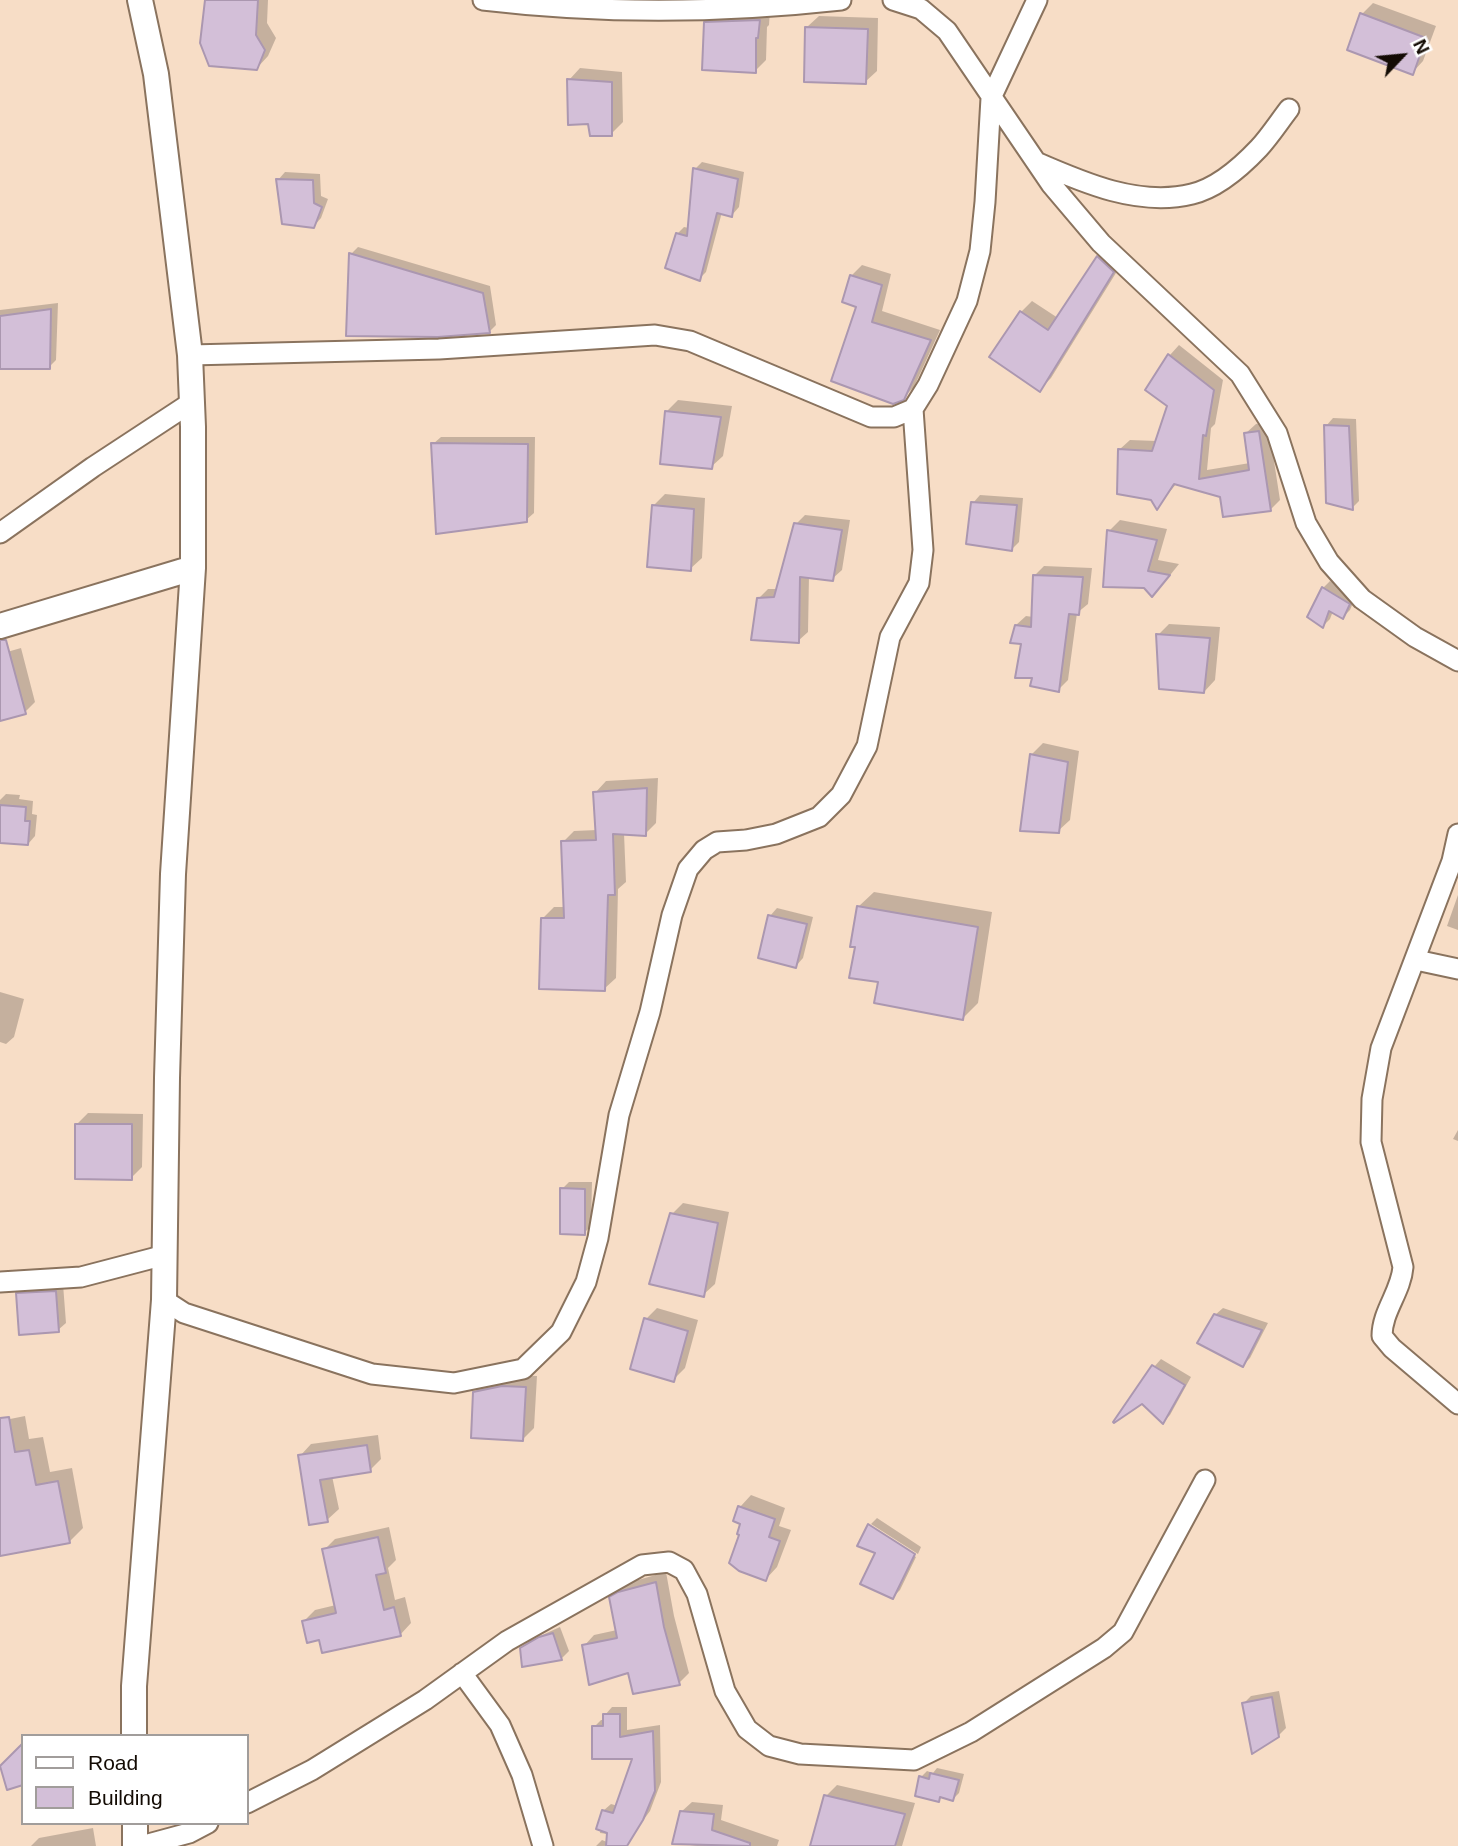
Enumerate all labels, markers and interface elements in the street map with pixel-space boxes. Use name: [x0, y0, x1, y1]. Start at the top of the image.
north arrow: [1367, 21, 1437, 91]
text: N: [1409, 36, 1434, 57]
legend: [21, 1734, 248, 1825]
text: Road: [88, 1751, 138, 1774]
text: Building: [88, 1786, 163, 1809]

